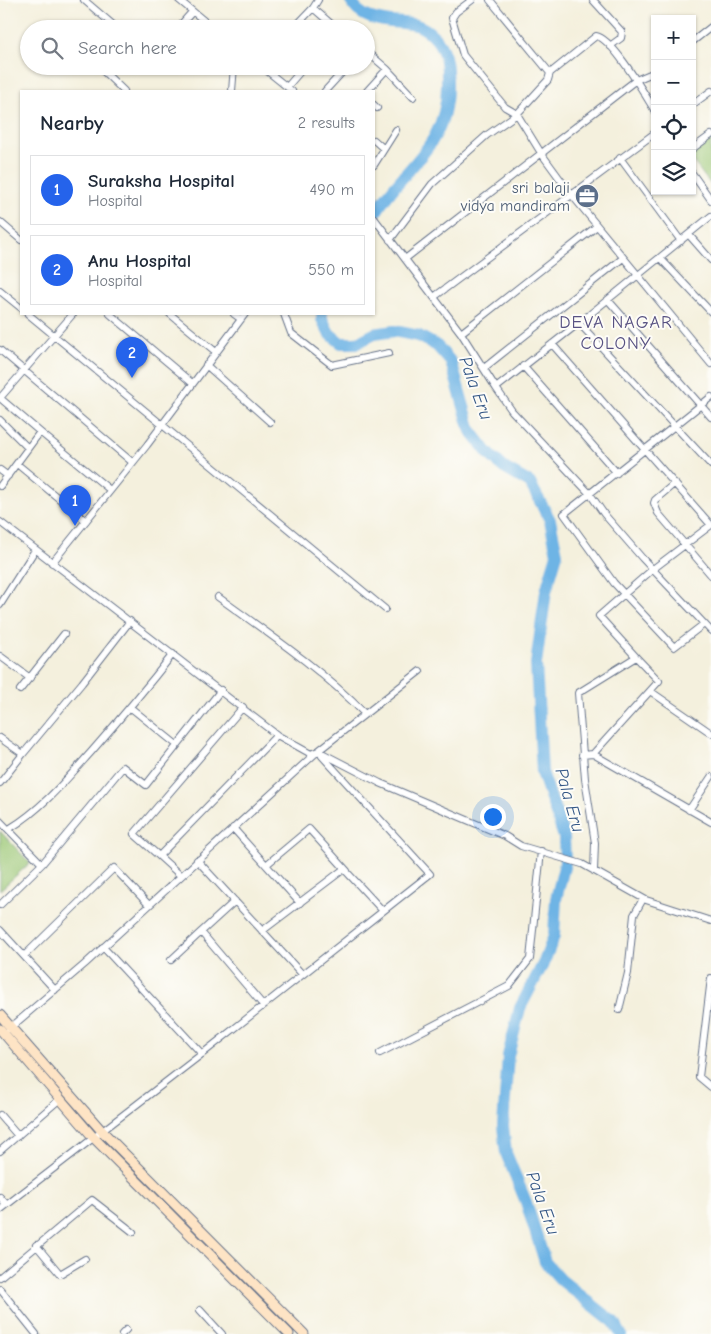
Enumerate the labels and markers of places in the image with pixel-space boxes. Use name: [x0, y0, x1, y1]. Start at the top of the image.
place label: sri balaji vidya mandiram: [460, 179, 570, 215]
office icon: sri balaji vidya mandiram: [574, 183, 600, 209]
pin: 2: [116, 337, 148, 378]
pin: 1: [59, 485, 91, 526]

